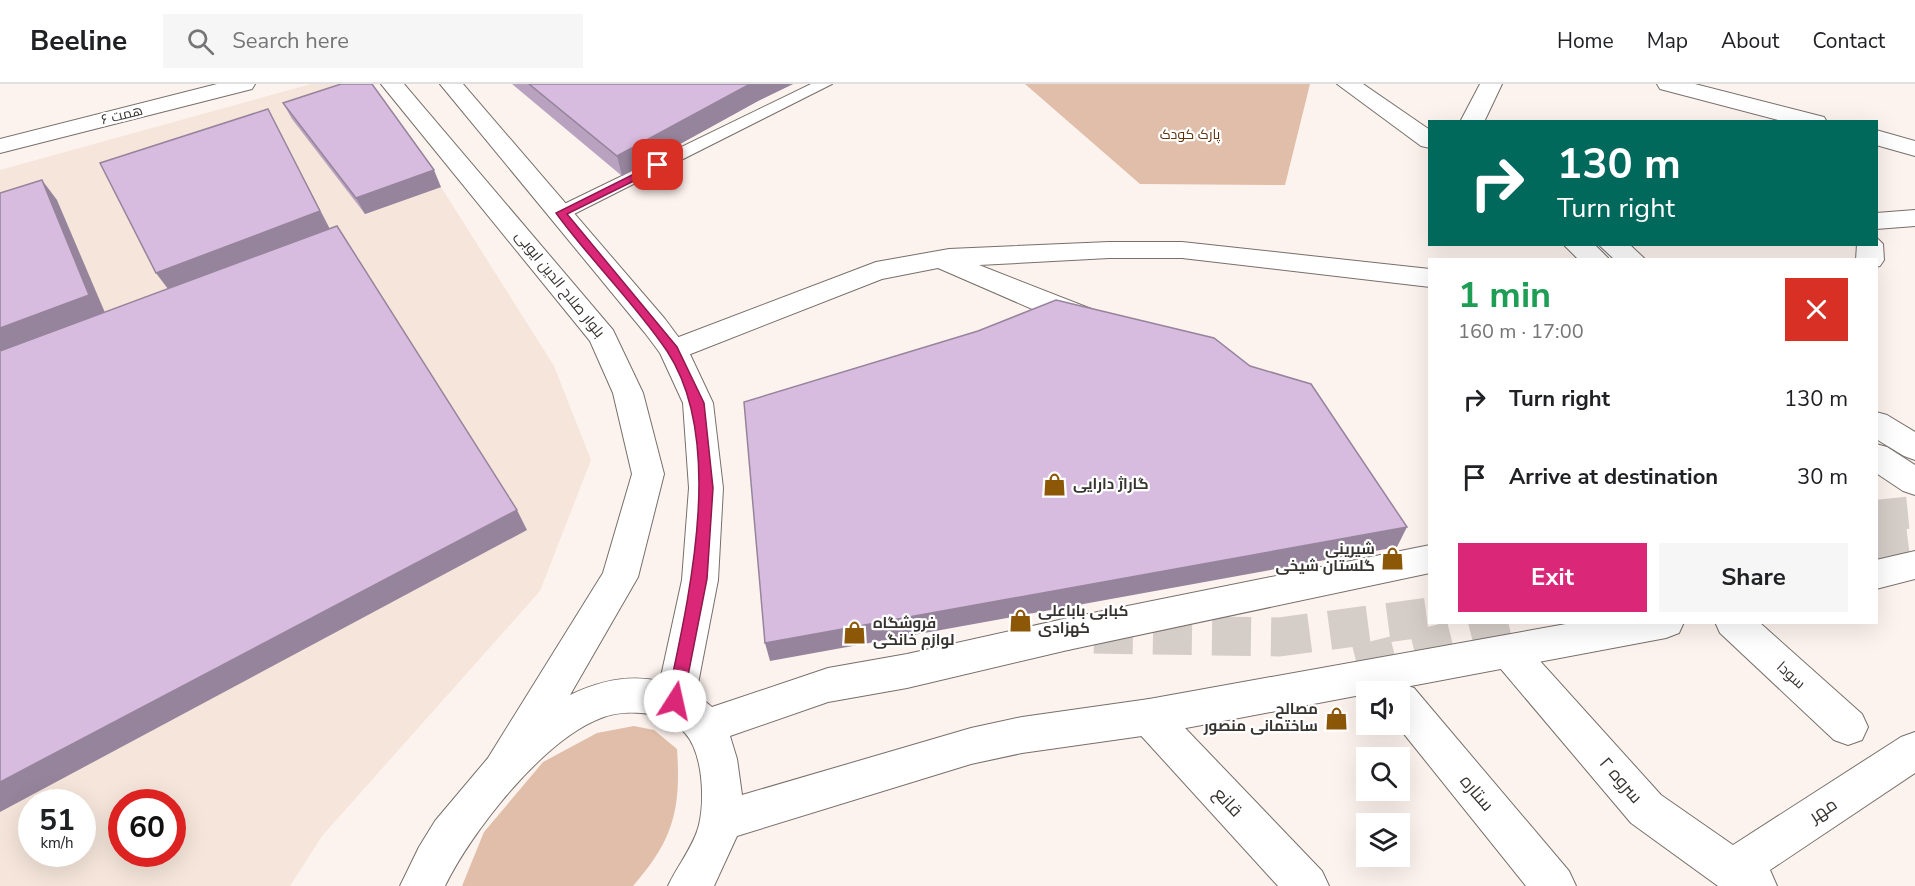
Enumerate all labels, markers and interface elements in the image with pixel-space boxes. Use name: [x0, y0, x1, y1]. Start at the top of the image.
search box: [163, 14, 583, 68]
text: Beeline: [30, 22, 127, 60]
icon: search: [184, 25, 217, 58]
text: Search here: [232, 26, 349, 56]
text: Home: [1557, 27, 1614, 55]
text: Map: [1647, 27, 1688, 55]
text: About: [1721, 27, 1779, 55]
text: Contact: [1812, 27, 1885, 55]
street label: همت ۶: [99, 101, 145, 129]
park label: پارک کودک: [1160, 125, 1221, 144]
text: 130 m: [1557, 136, 1681, 193]
pin: [632, 139, 683, 190]
icon: right: [1458, 144, 1536, 222]
icon: arrive: [641, 148, 674, 181]
text: Turn right: [1557, 190, 1675, 227]
street label: بلوار صلاح الدین ایوبی: [510, 226, 609, 342]
text: 1 min: [1458, 271, 1551, 320]
button: close: [1785, 278, 1848, 341]
text: 160 m · 17:00: [1458, 318, 1584, 345]
icon: right: [1458, 383, 1491, 416]
text: Turn right: [1509, 384, 1610, 414]
text: 130 m: [1784, 384, 1848, 414]
icon: arrive: [1458, 461, 1491, 494]
text: Arrive at destination: [1509, 462, 1718, 492]
text: 30 m: [1797, 462, 1848, 492]
shop icon: گاراژ دارایی: [1042, 471, 1068, 497]
place label: گاراژ دارایی: [1073, 474, 1149, 494]
place label: شیرینی گلستان شیخی: [1276, 539, 1375, 576]
button: Exit: [1458, 543, 1647, 612]
button: Share: [1659, 543, 1848, 612]
shop icon: شیرینی گلستان شیخی: [1380, 545, 1406, 571]
place label: کبابی باباعلی کهزادی: [1038, 601, 1128, 638]
shop icon: کبابی باباعلی کهزادی: [1007, 607, 1033, 633]
place label: فروشگاه لوازم خانگی: [873, 613, 954, 650]
shop icon: فروشگاه لوازم خانگی: [842, 619, 868, 645]
street label: سودا: [1772, 657, 1810, 693]
position arrow: [643, 669, 707, 733]
map controls: [1356, 681, 1410, 867]
button: sound: [1356, 681, 1410, 735]
place label: مصالح ساختمانی منصور: [1203, 699, 1318, 736]
shop icon: مصالح ساختمانی منصور: [1323, 705, 1349, 731]
button: search: [1356, 747, 1410, 801]
street label: سروه ۲: [1594, 752, 1648, 808]
street label: ستاره: [1455, 770, 1499, 816]
street label: قانع: [1208, 782, 1248, 822]
speed limit sign: 60: [108, 789, 186, 867]
street label: مهر: [1804, 792, 1842, 828]
text: 51: [39, 800, 75, 841]
button: layers: [1356, 813, 1410, 867]
text: km/h: [40, 833, 74, 853]

